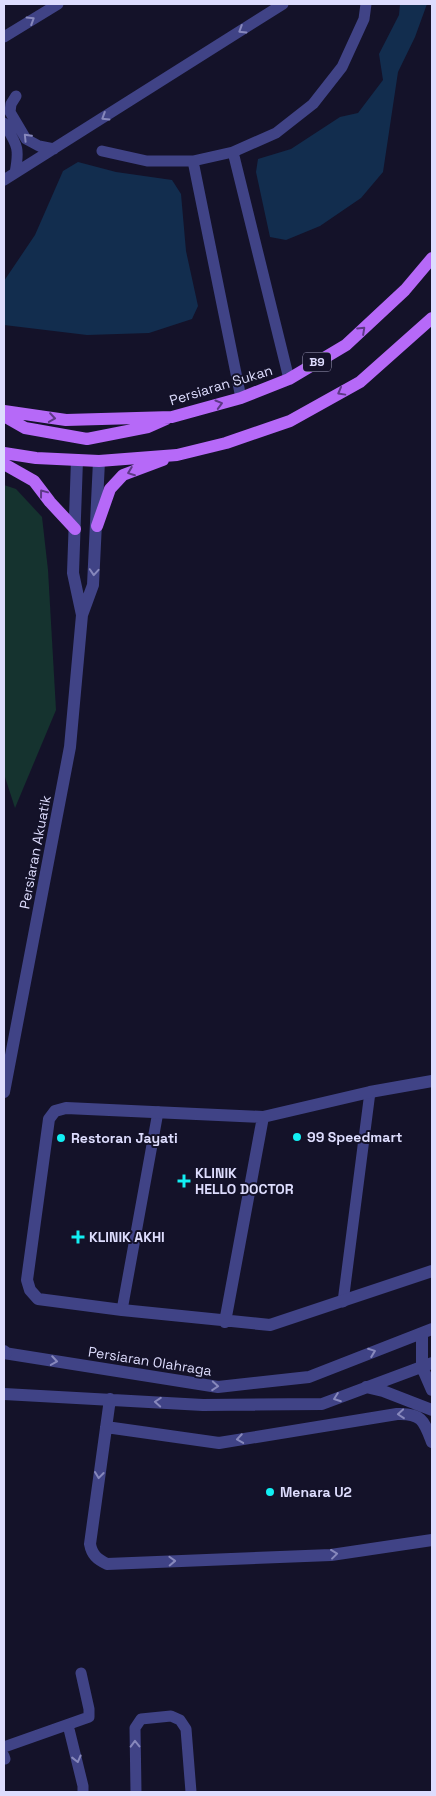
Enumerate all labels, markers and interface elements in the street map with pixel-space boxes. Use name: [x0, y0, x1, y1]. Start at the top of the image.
one-way arrow: [25, 17, 34, 27]
one-way arrow: [239, 23, 248, 33]
one-way arrow: [101, 110, 110, 120]
one-way arrow: [24, 134, 33, 143]
one-way arrow: [356, 327, 365, 336]
road number: B9: [303, 352, 331, 372]
street label: Persiaran Sukan: [167, 361, 275, 409]
one-way arrow: [337, 386, 346, 396]
one-way arrow: [214, 399, 222, 409]
one-way arrow: [48, 412, 56, 423]
one-way arrow: [128, 466, 136, 476]
one-way arrow: [40, 490, 48, 499]
one-way arrow: [88, 568, 99, 576]
street label: Persiaran Akuatik: [15, 793, 55, 910]
place label: 99 Speedmart: [307, 1128, 402, 1146]
place label: Restoran Jayati: [71, 1129, 178, 1147]
marker: 99 Speedmart: [291, 1131, 303, 1143]
marker: Restoran Jayati: [55, 1132, 67, 1144]
place label: KLINIK HELLO DOCTOR: [195, 1164, 294, 1198]
marker: KLINIK HELLO DOCTOR: [177, 1174, 191, 1188]
place label: KLINIK AKHI: [89, 1228, 165, 1246]
marker: KLINIK AKHI: [71, 1230, 85, 1244]
street label: Persiaran Olahraga: [87, 1342, 213, 1380]
one-way arrow: [367, 1348, 376, 1358]
one-way arrow: [50, 1356, 59, 1366]
one-way arrow: [211, 1381, 219, 1392]
one-way arrow: [333, 1392, 342, 1402]
one-way arrow: [154, 1397, 162, 1408]
one-way arrow: [396, 1408, 404, 1419]
one-way arrow: [236, 1434, 244, 1444]
one-way arrow: [95, 1471, 105, 1479]
place label: Menara U2: [280, 1483, 352, 1501]
marker: Menara U2: [264, 1486, 276, 1498]
one-way arrow: [330, 1549, 338, 1560]
one-way arrow: [168, 1556, 176, 1567]
one-way arrow: [130, 1739, 141, 1747]
one-way arrow: [71, 1754, 82, 1763]

